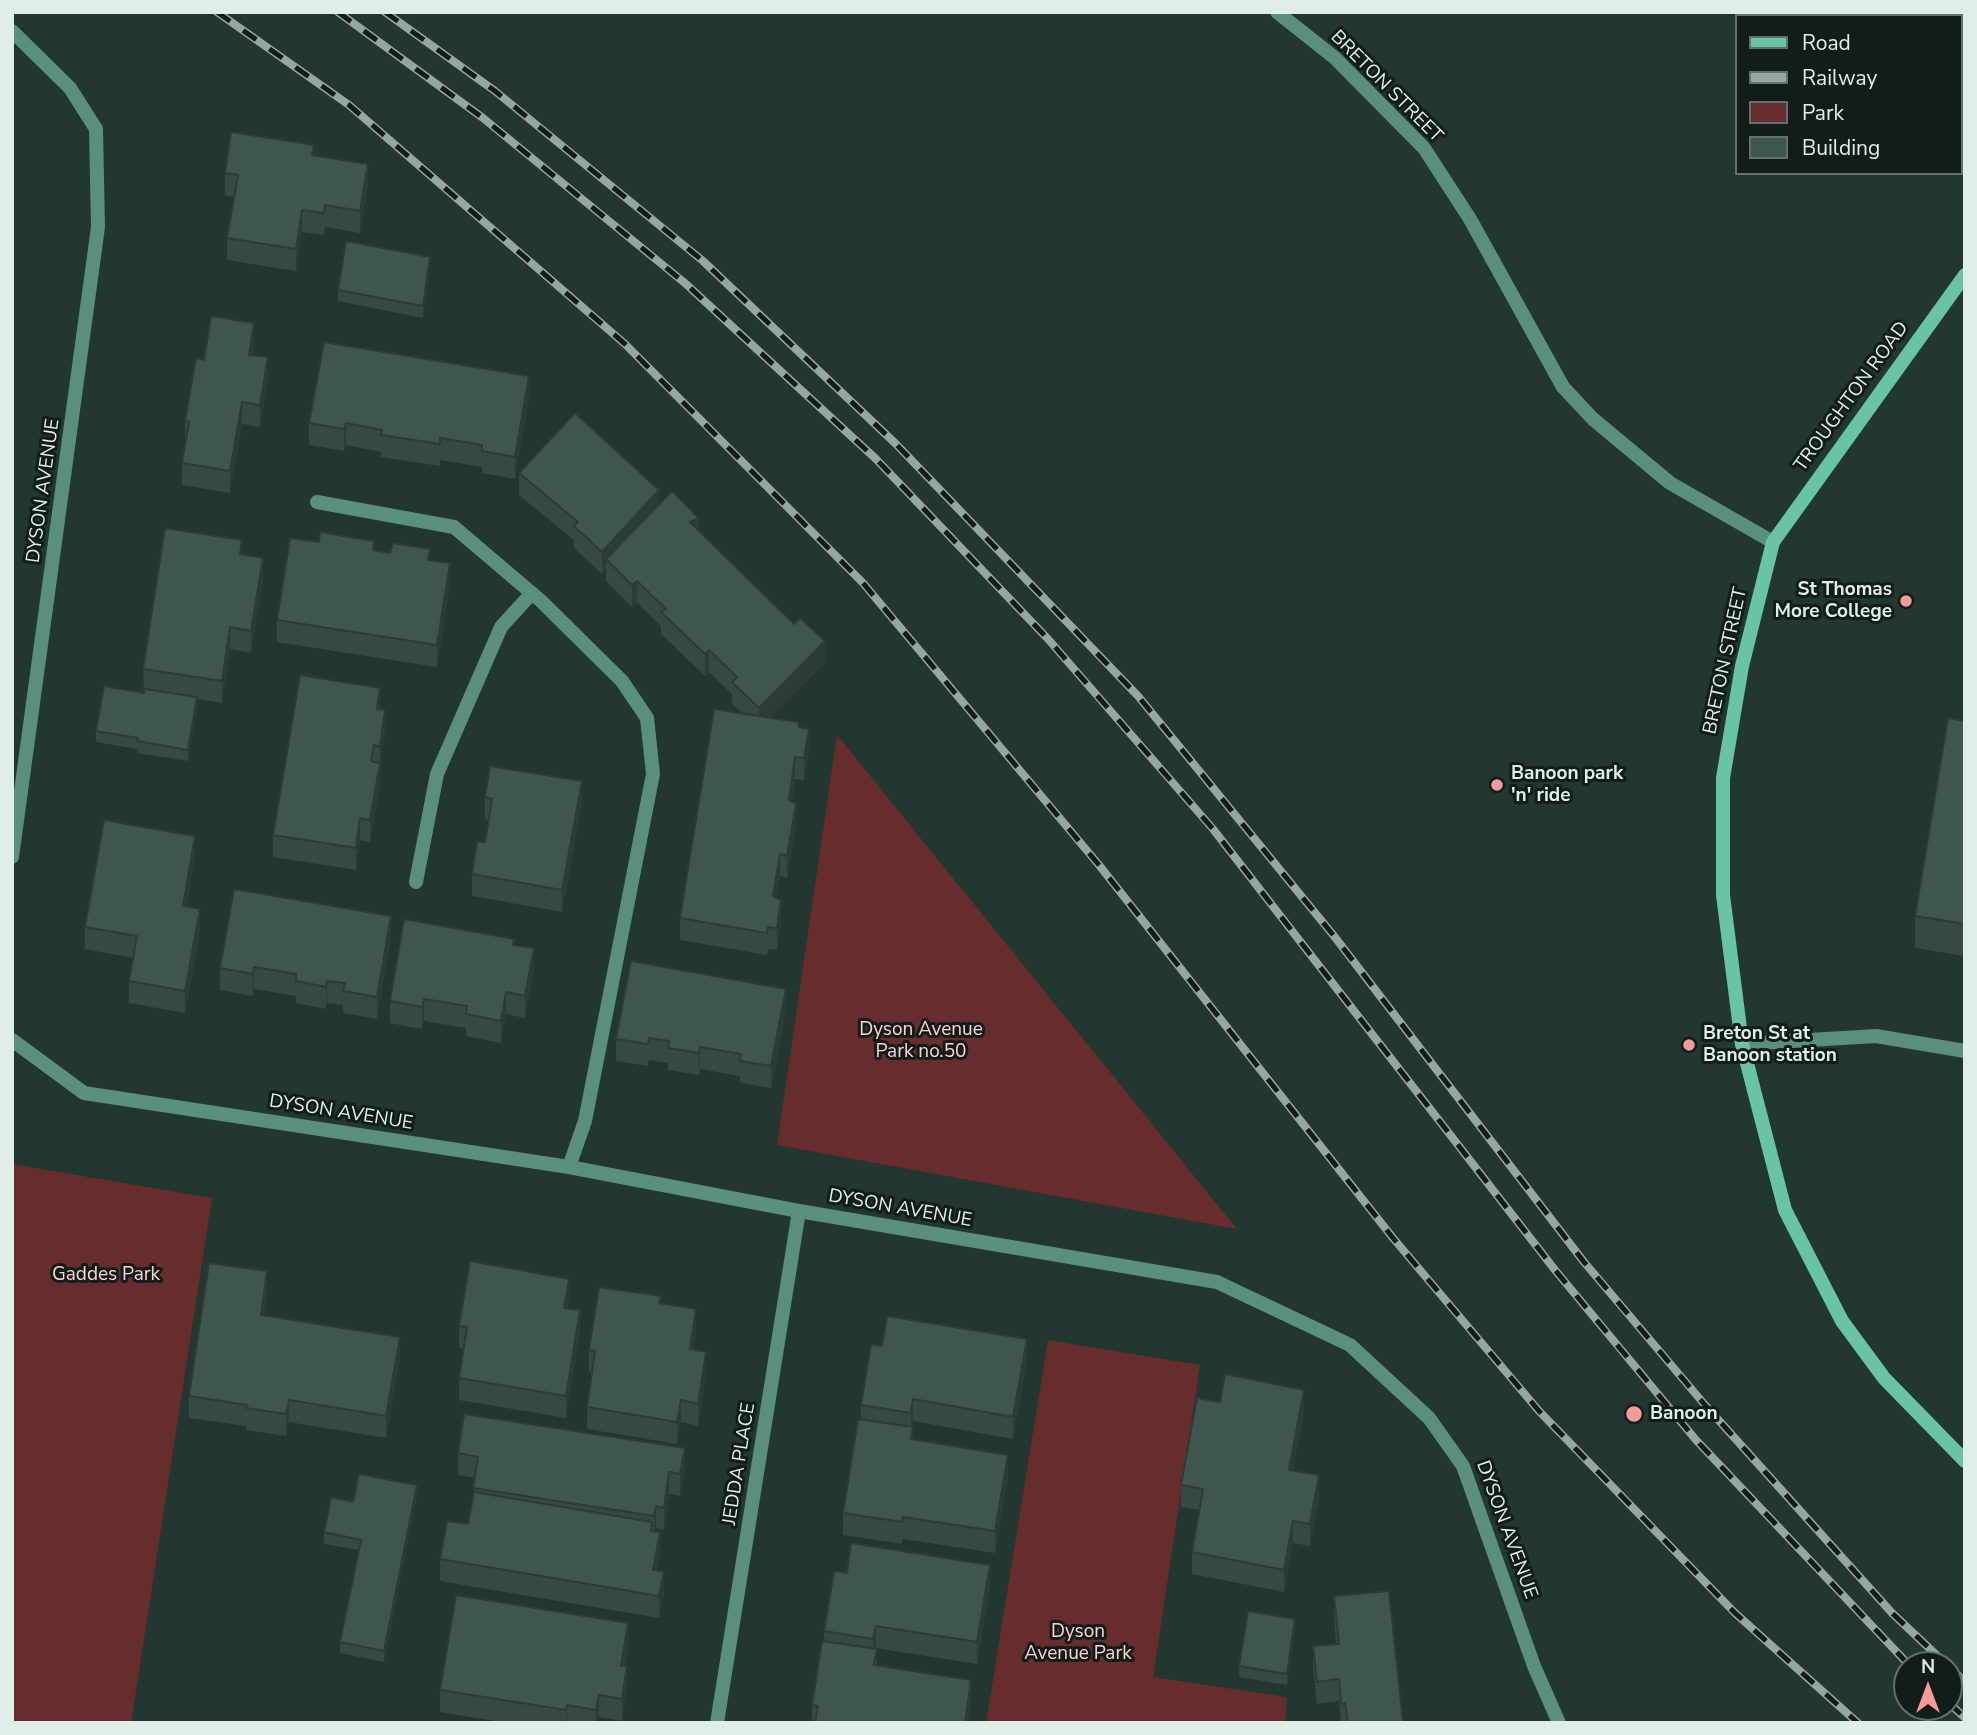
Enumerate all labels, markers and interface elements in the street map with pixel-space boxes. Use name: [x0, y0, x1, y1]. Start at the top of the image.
legend: [1736, 14, 1963, 175]
street label: BRETON STREET: [1325, 26, 1447, 148]
text: Road: [1802, 29, 1851, 57]
text: Railway: [1802, 64, 1877, 92]
text: Park: [1802, 99, 1844, 127]
text: Building: [1802, 134, 1880, 162]
street label: TROUGHTON ROAD: [1790, 318, 1914, 476]
street label: DYSON AVENUE: [23, 417, 65, 565]
place label: St Thomas More College: [1775, 579, 1892, 623]
street label: BRETON STREET: [1699, 586, 1753, 736]
marker: St Thomas More College: [1898, 593, 1914, 609]
place label: Banoon park 'n' ride: [1511, 763, 1623, 807]
marker: Banoon park 'n' ride: [1489, 777, 1505, 793]
park label: Dyson Avenue Park no.50: [859, 1019, 983, 1063]
place label: Breton St at Banoon station: [1703, 1023, 1837, 1067]
marker: Breton St at Banoon station: [1681, 1037, 1697, 1053]
street label: DYSON AVENUE: [267, 1090, 415, 1136]
street label: DYSON AVENUE: [826, 1185, 974, 1233]
park label: Gaddes Park: [52, 1264, 160, 1286]
street label: JEDDA PLACE: [719, 1401, 761, 1527]
place label: Banoon: [1650, 1403, 1718, 1425]
marker: Banoon: [1624, 1404, 1644, 1424]
street label: DYSON AVENUE: [1470, 1458, 1542, 1602]
park label: Dyson Avenue Park: [1024, 1621, 1132, 1665]
north arrow: [1893, 1651, 1963, 1721]
text: N: [1921, 1654, 1935, 1680]

